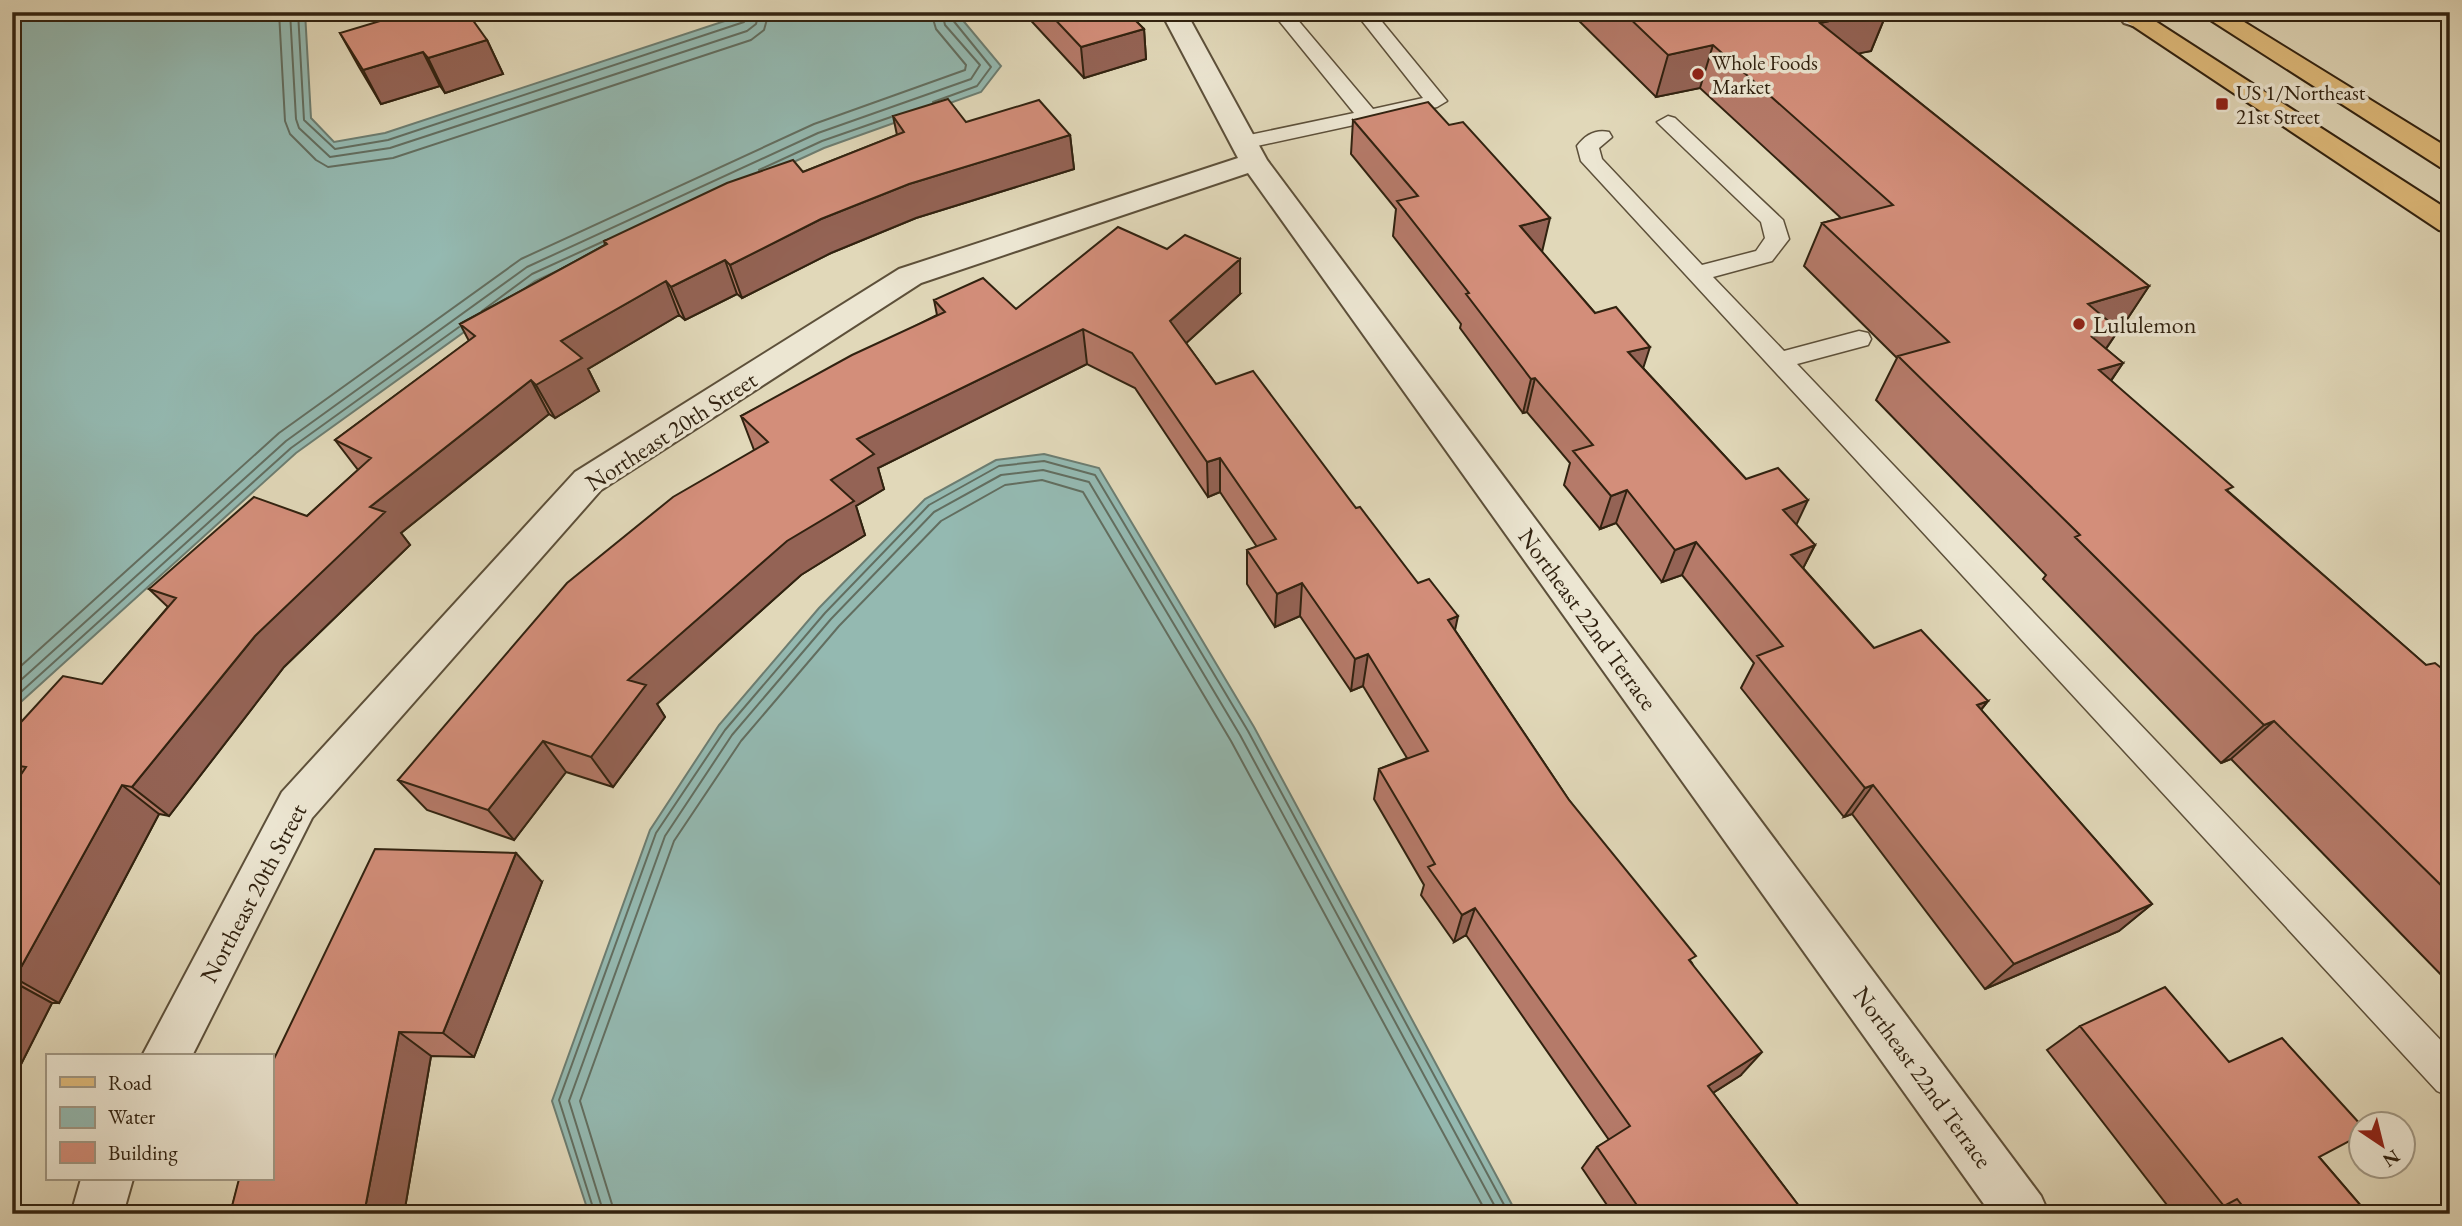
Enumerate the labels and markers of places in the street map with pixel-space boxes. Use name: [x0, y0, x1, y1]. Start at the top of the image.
place label: Whole Foods Market: [1712, 49, 1818, 100]
marker: Whole Foods Market: [1690, 66, 1706, 82]
place label: US 1/Northeast 21st Street: [2236, 79, 2366, 130]
marker: US 1/Northeast 21st Street: [2214, 96, 2230, 112]
place label: Lululemon: [2093, 309, 2197, 340]
marker: Lululemon: [2071, 316, 2087, 332]

